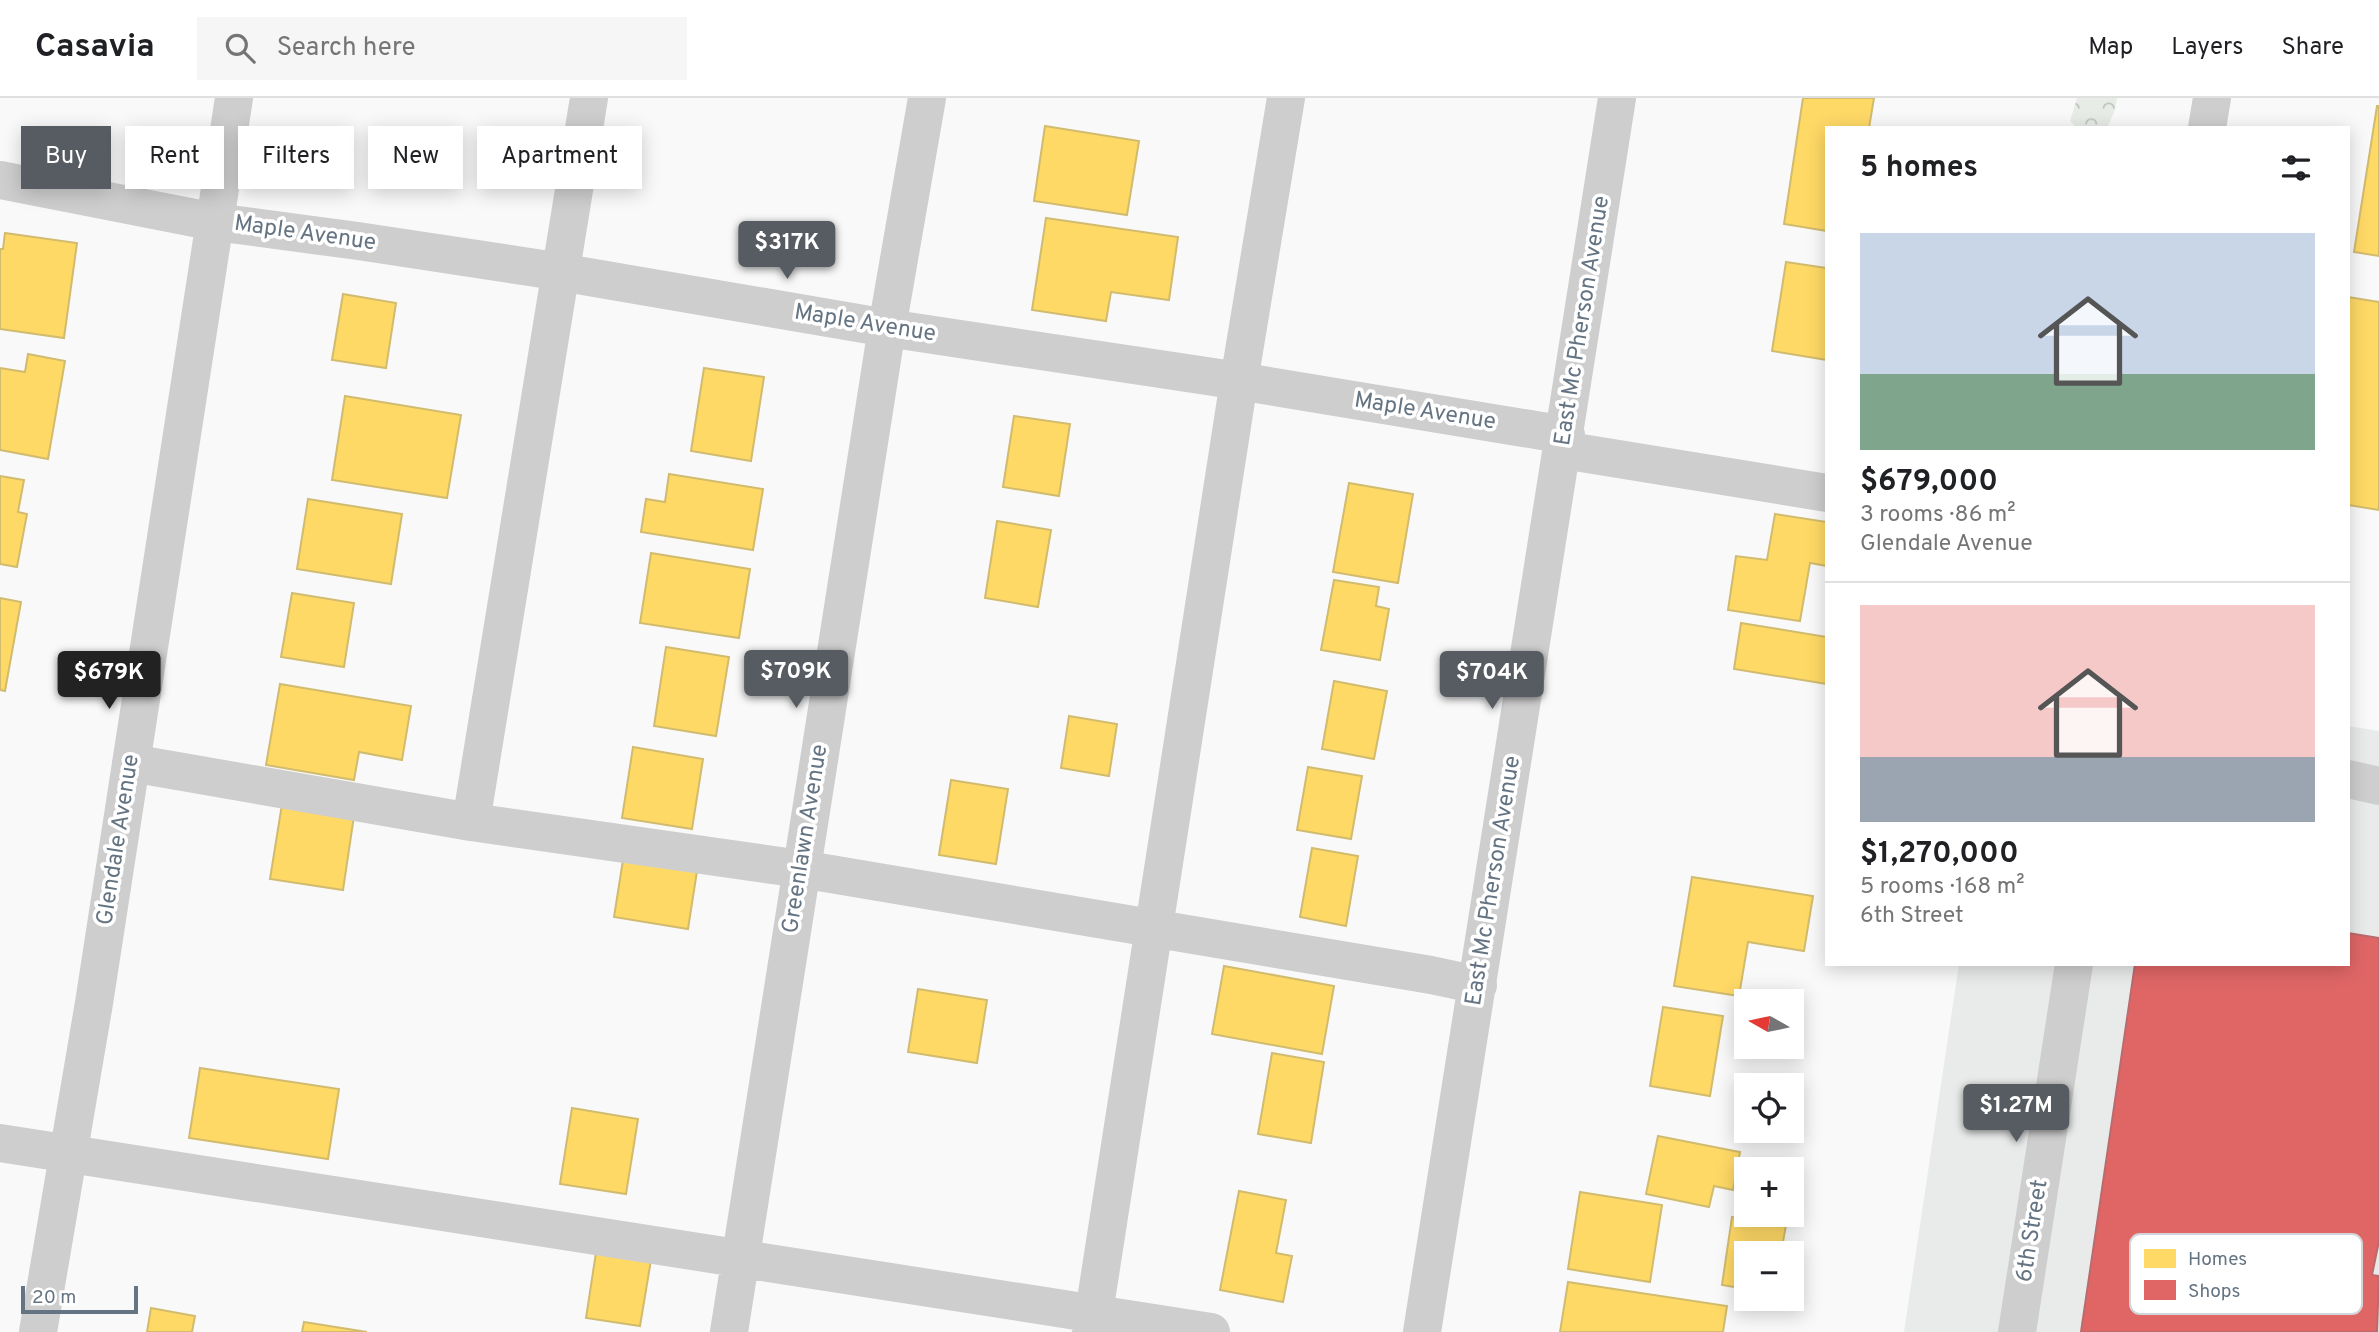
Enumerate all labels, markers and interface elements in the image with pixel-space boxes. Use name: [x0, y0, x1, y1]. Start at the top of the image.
search box: [197, 17, 687, 80]
text: Casavia: [35, 27, 155, 69]
icon: search: [221, 29, 259, 67]
text: Search here: [277, 32, 416, 65]
text: Map: [2088, 33, 2133, 63]
text: Layers: [2171, 33, 2243, 63]
text: Share: [2281, 33, 2344, 63]
chip: Buy: [21, 126, 111, 189]
chip: Rent: [125, 126, 224, 189]
chip: Filters: [238, 126, 354, 189]
chip: New: [368, 126, 463, 189]
chip: Apartment: [477, 126, 642, 189]
icon: filters: [2277, 149, 2315, 187]
text: 5 homes: [1860, 150, 1978, 187]
street label: East Mc Pherson Avenue: [1549, 194, 1617, 448]
street label: Maple Avenue: [232, 210, 378, 258]
pin: $317K: [738, 222, 836, 281]
text: $317K: [754, 229, 820, 258]
icon: home: [2025, 278, 2151, 404]
street label: Maple Avenue: [792, 298, 938, 350]
street label: Maple Avenue: [1352, 386, 1498, 438]
text: $679,000: [1860, 464, 1998, 501]
text: 3 rooms · 86 m²: [1860, 501, 2016, 530]
text: Glendale Avenue: [1860, 530, 2033, 559]
pin: $709K: [747, 650, 845, 710]
icon: home: [2025, 650, 2151, 776]
pin: $679K: [60, 652, 158, 711]
pin: $704K: [1443, 652, 1541, 711]
text: $709K: [760, 658, 832, 687]
text: $679K: [74, 659, 144, 688]
text: $704K: [1456, 659, 1528, 688]
street label: Greenlawn Avenue: [777, 742, 835, 936]
street label: Glendale Avenue: [91, 753, 147, 927]
street label: East Mc Pherson Avenue: [1460, 754, 1528, 1008]
text: $1,270,000: [1860, 836, 2019, 873]
text: 5 rooms · 168 m²: [1860, 873, 2025, 902]
text: 6th Street: [1860, 902, 1964, 931]
north arrow: [1734, 989, 1804, 1059]
map controls: [1734, 989, 1804, 1311]
button: locate: [1734, 1073, 1804, 1143]
pin: $1.27M: [1959, 1084, 2073, 1144]
text: $1.27M: [1979, 1092, 2053, 1121]
button: +: [1734, 1157, 1804, 1227]
street label: 6th Street: [2011, 1178, 2055, 1284]
legend: [2130, 1234, 2362, 1314]
button: −: [1734, 1241, 1804, 1311]
text: Homes: [2188, 1248, 2247, 1272]
text: Shops: [2188, 1280, 2240, 1304]
scale bar: [21, 1283, 138, 1315]
text: 20 m: [32, 1286, 76, 1310]

